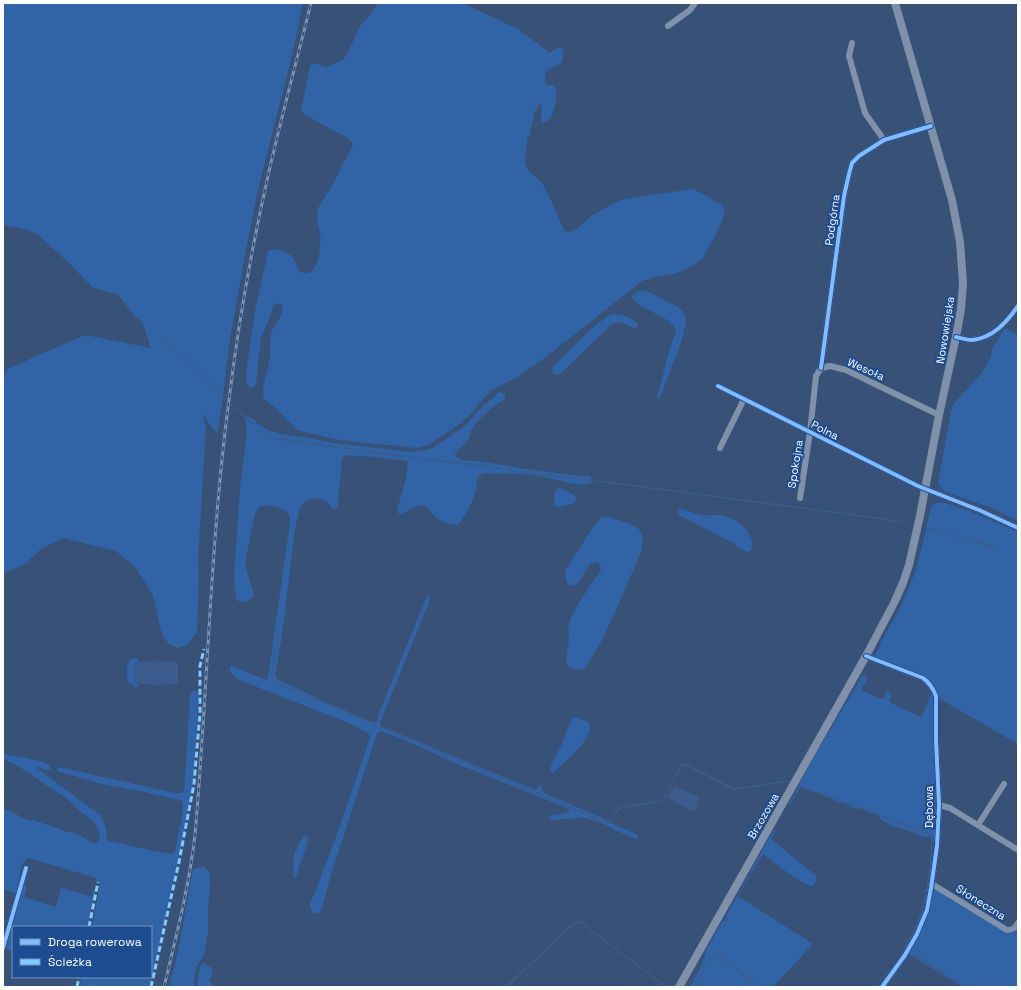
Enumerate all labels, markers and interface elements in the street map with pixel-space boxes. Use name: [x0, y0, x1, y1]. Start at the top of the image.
street label: Podgórna: [821, 193, 843, 246]
street label: Nowowiejska: [933, 295, 957, 365]
street label: Wesoła: [845, 355, 887, 384]
street label: Polna: [809, 417, 842, 443]
street label: Spokojna: [784, 438, 806, 489]
street label: Dębowa: [922, 785, 936, 828]
street label: Brzozowa: [744, 790, 782, 841]
street label: Słoneczna: [954, 881, 1009, 923]
legend: [12, 926, 152, 978]
text: Droga rowerowa: [48, 934, 142, 950]
text: Ścieżka: [48, 954, 92, 970]

